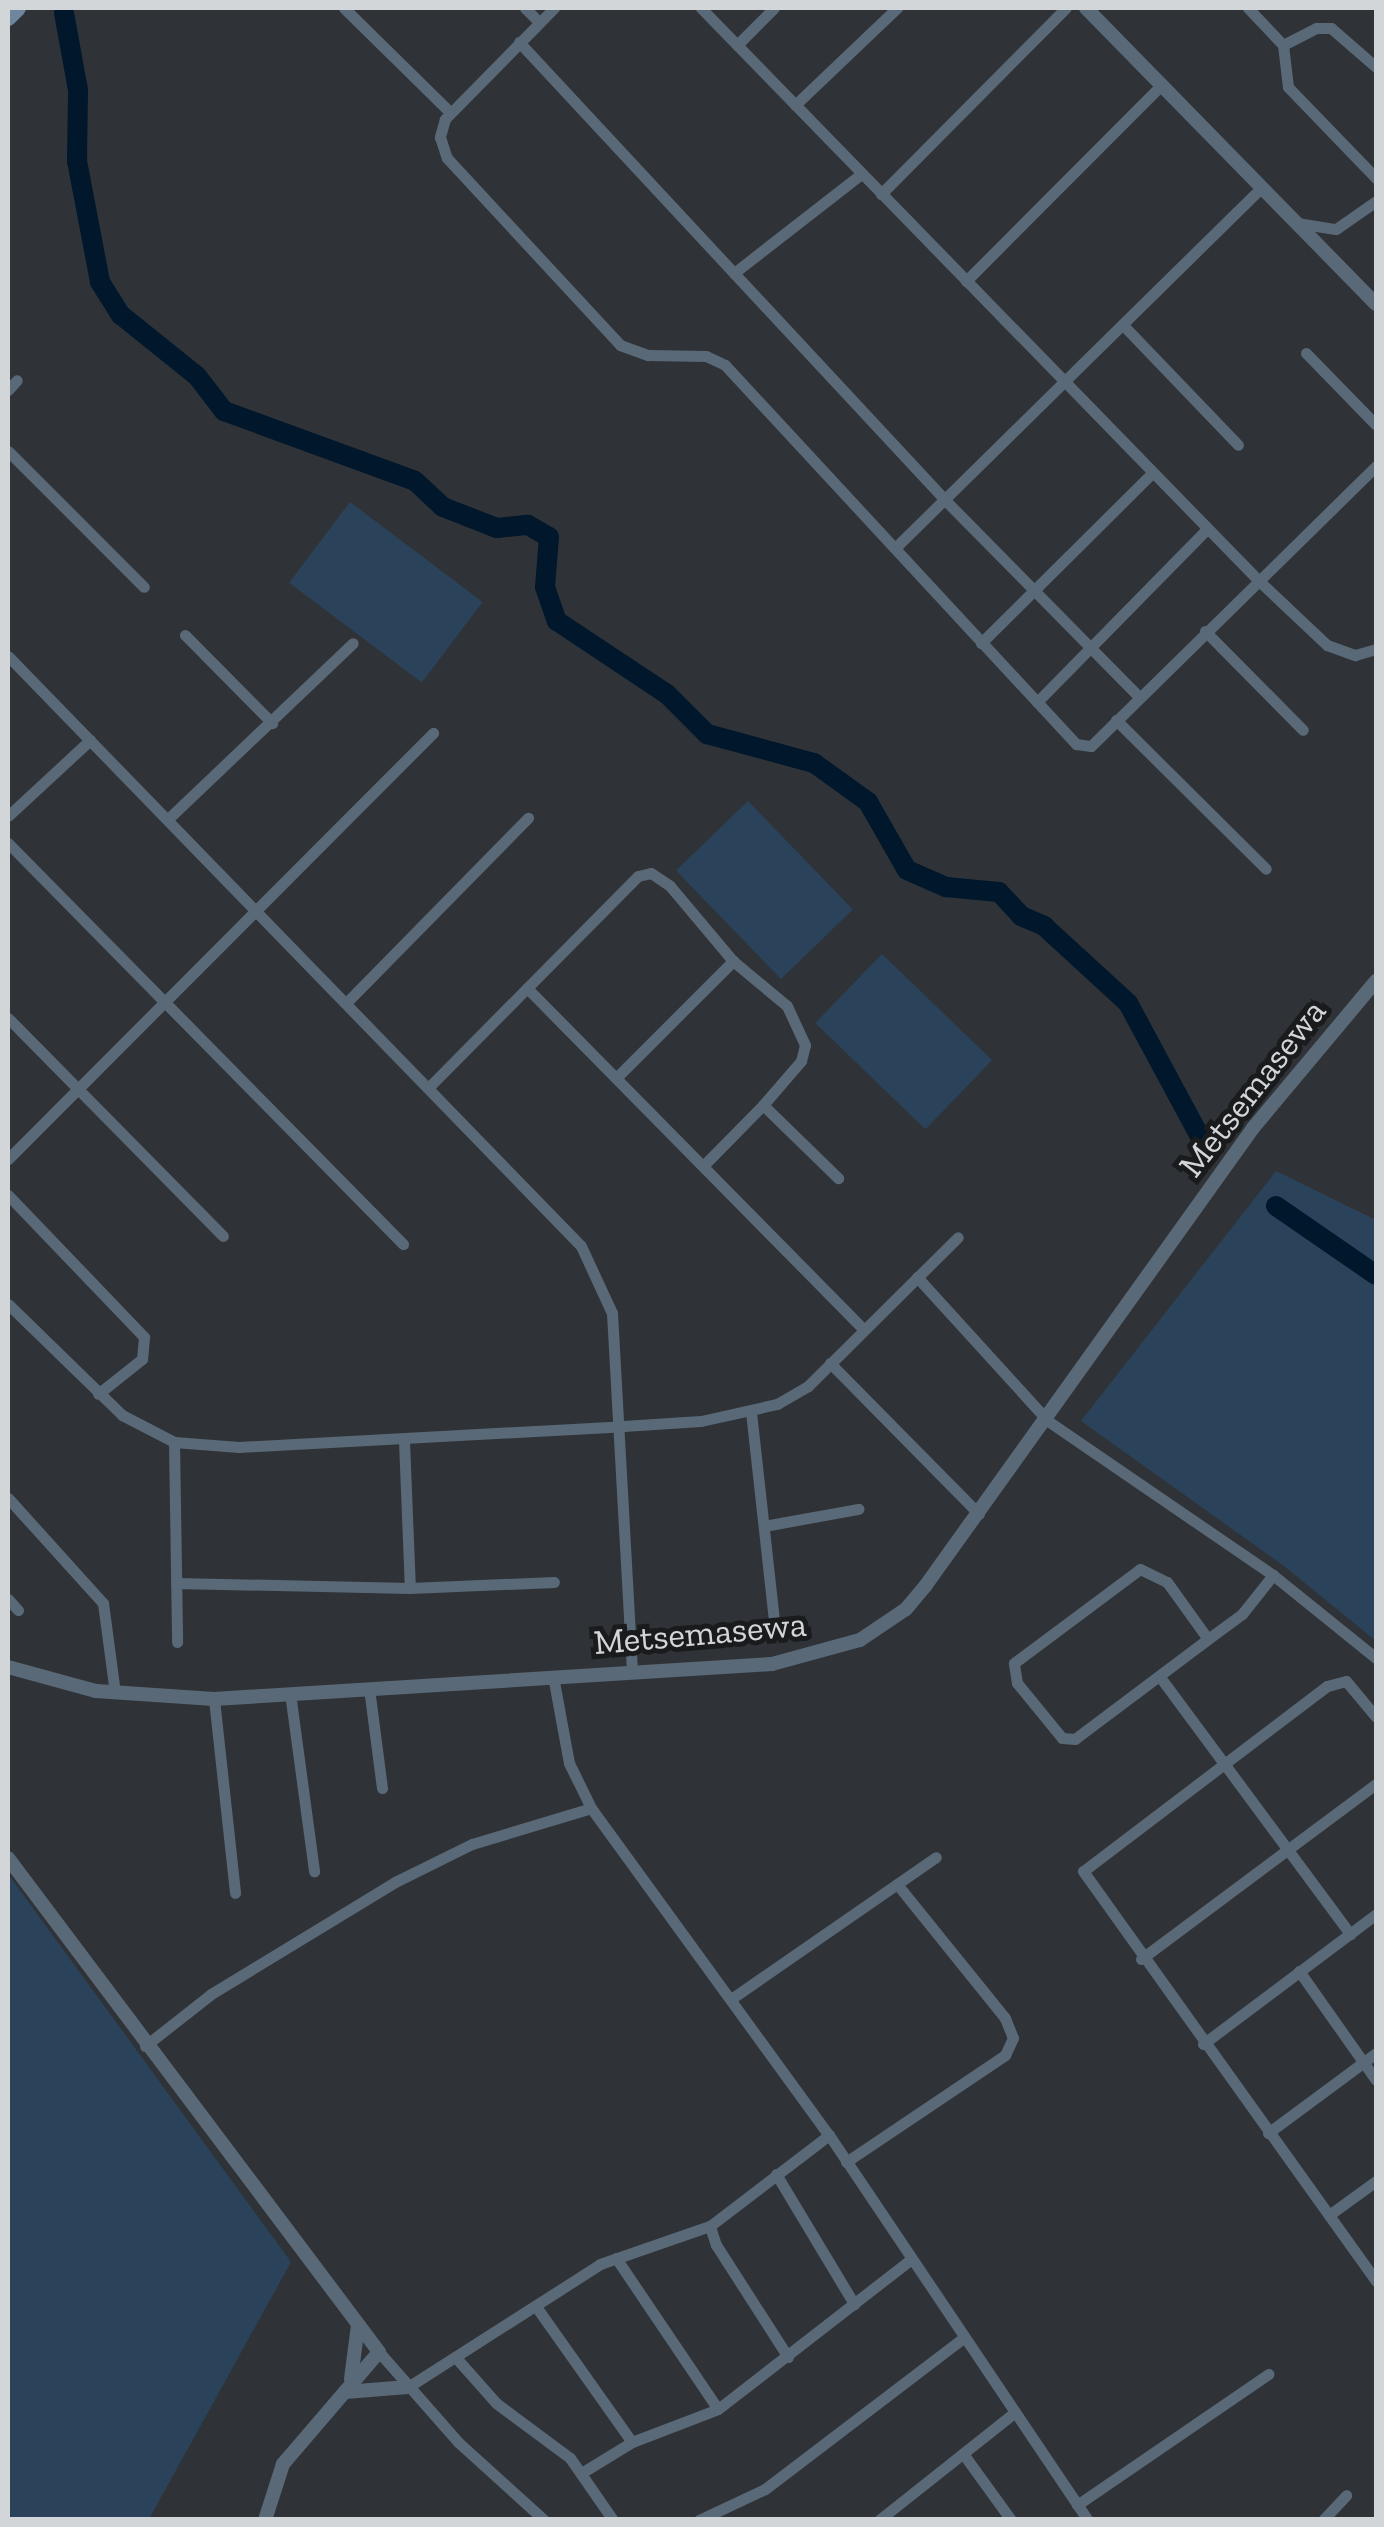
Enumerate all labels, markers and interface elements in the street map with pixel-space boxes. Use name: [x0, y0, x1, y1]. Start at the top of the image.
street label: Metsemasewa: [1170, 991, 1334, 1185]
street label: Metsemasewa: [592, 1603, 808, 1663]

